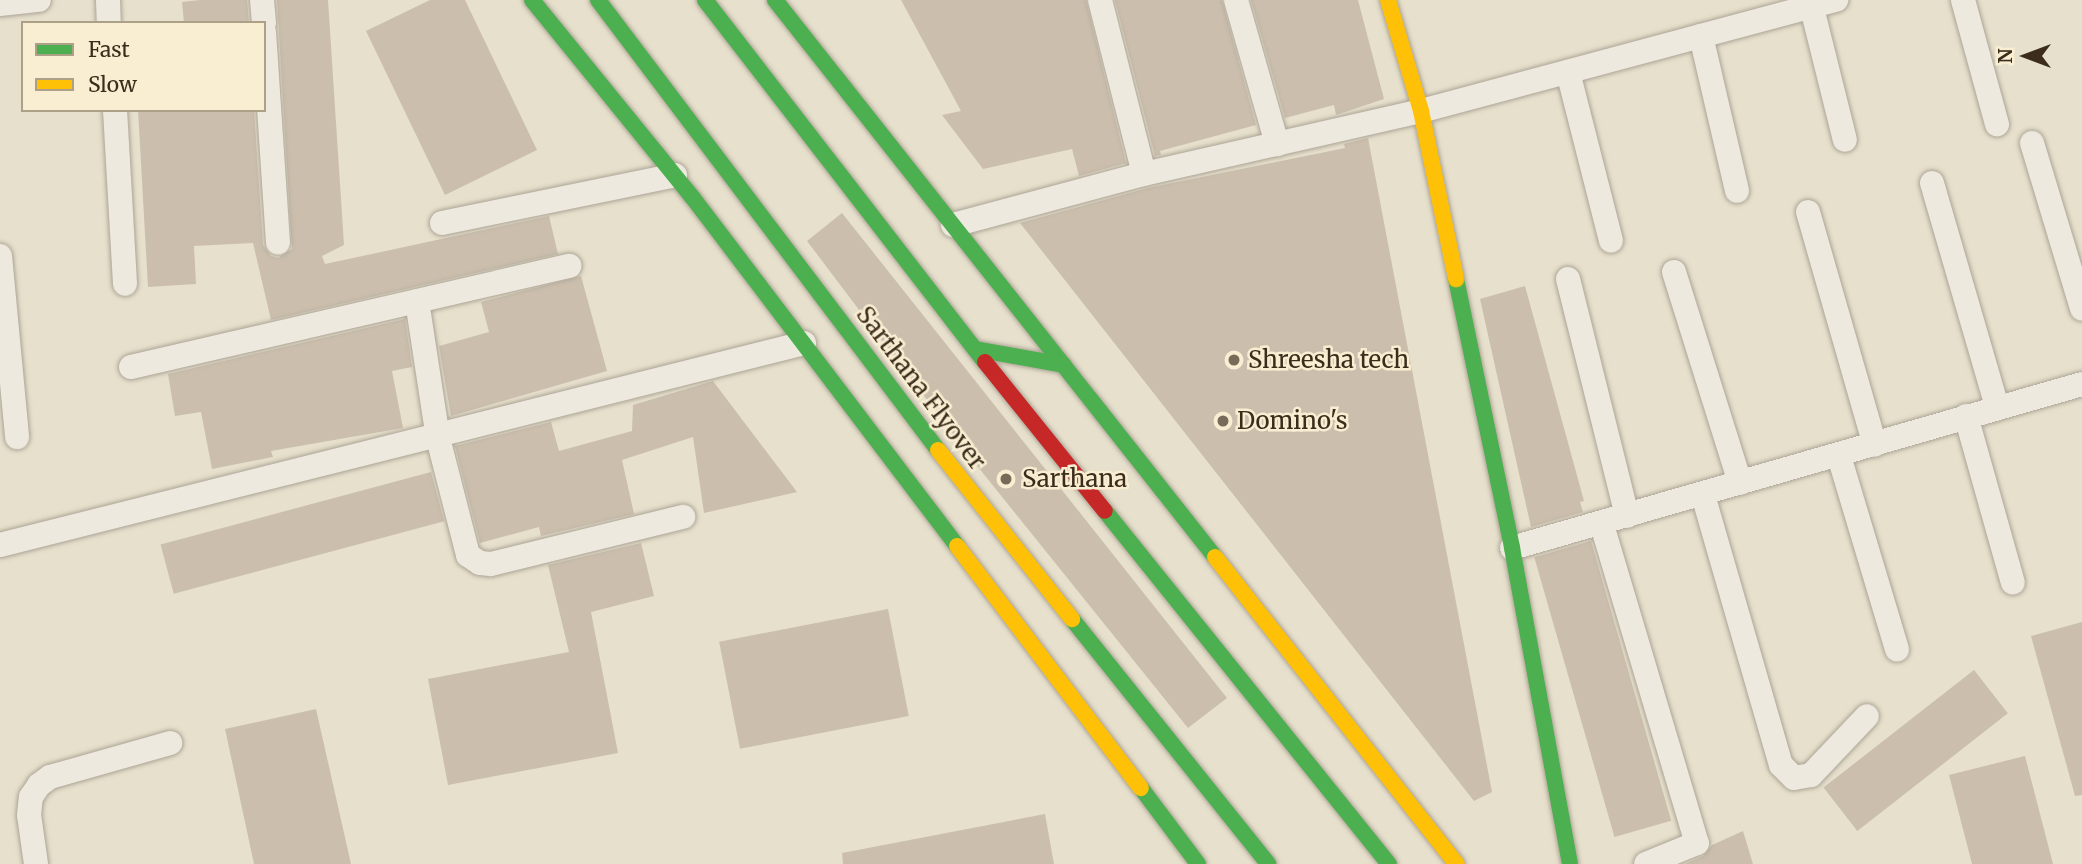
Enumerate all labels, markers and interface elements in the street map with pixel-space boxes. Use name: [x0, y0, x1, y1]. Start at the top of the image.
legend: [21, 21, 266, 112]
north arrow: [1991, 21, 2061, 91]
text: Fast: [88, 36, 130, 63]
text: N: [1993, 49, 2017, 64]
text: Slow: [88, 71, 137, 98]
street label: Sarthana Flyover: [850, 301, 992, 475]
place label: Shreesha tech: [1248, 346, 1409, 374]
marker: Shreesha tech: [1226, 352, 1242, 368]
place label: Domino's: [1237, 407, 1348, 435]
marker: Domino's: [1215, 413, 1231, 429]
place label: Sarthana: [1022, 465, 1127, 493]
marker: Sarthana: [996, 469, 1016, 489]

